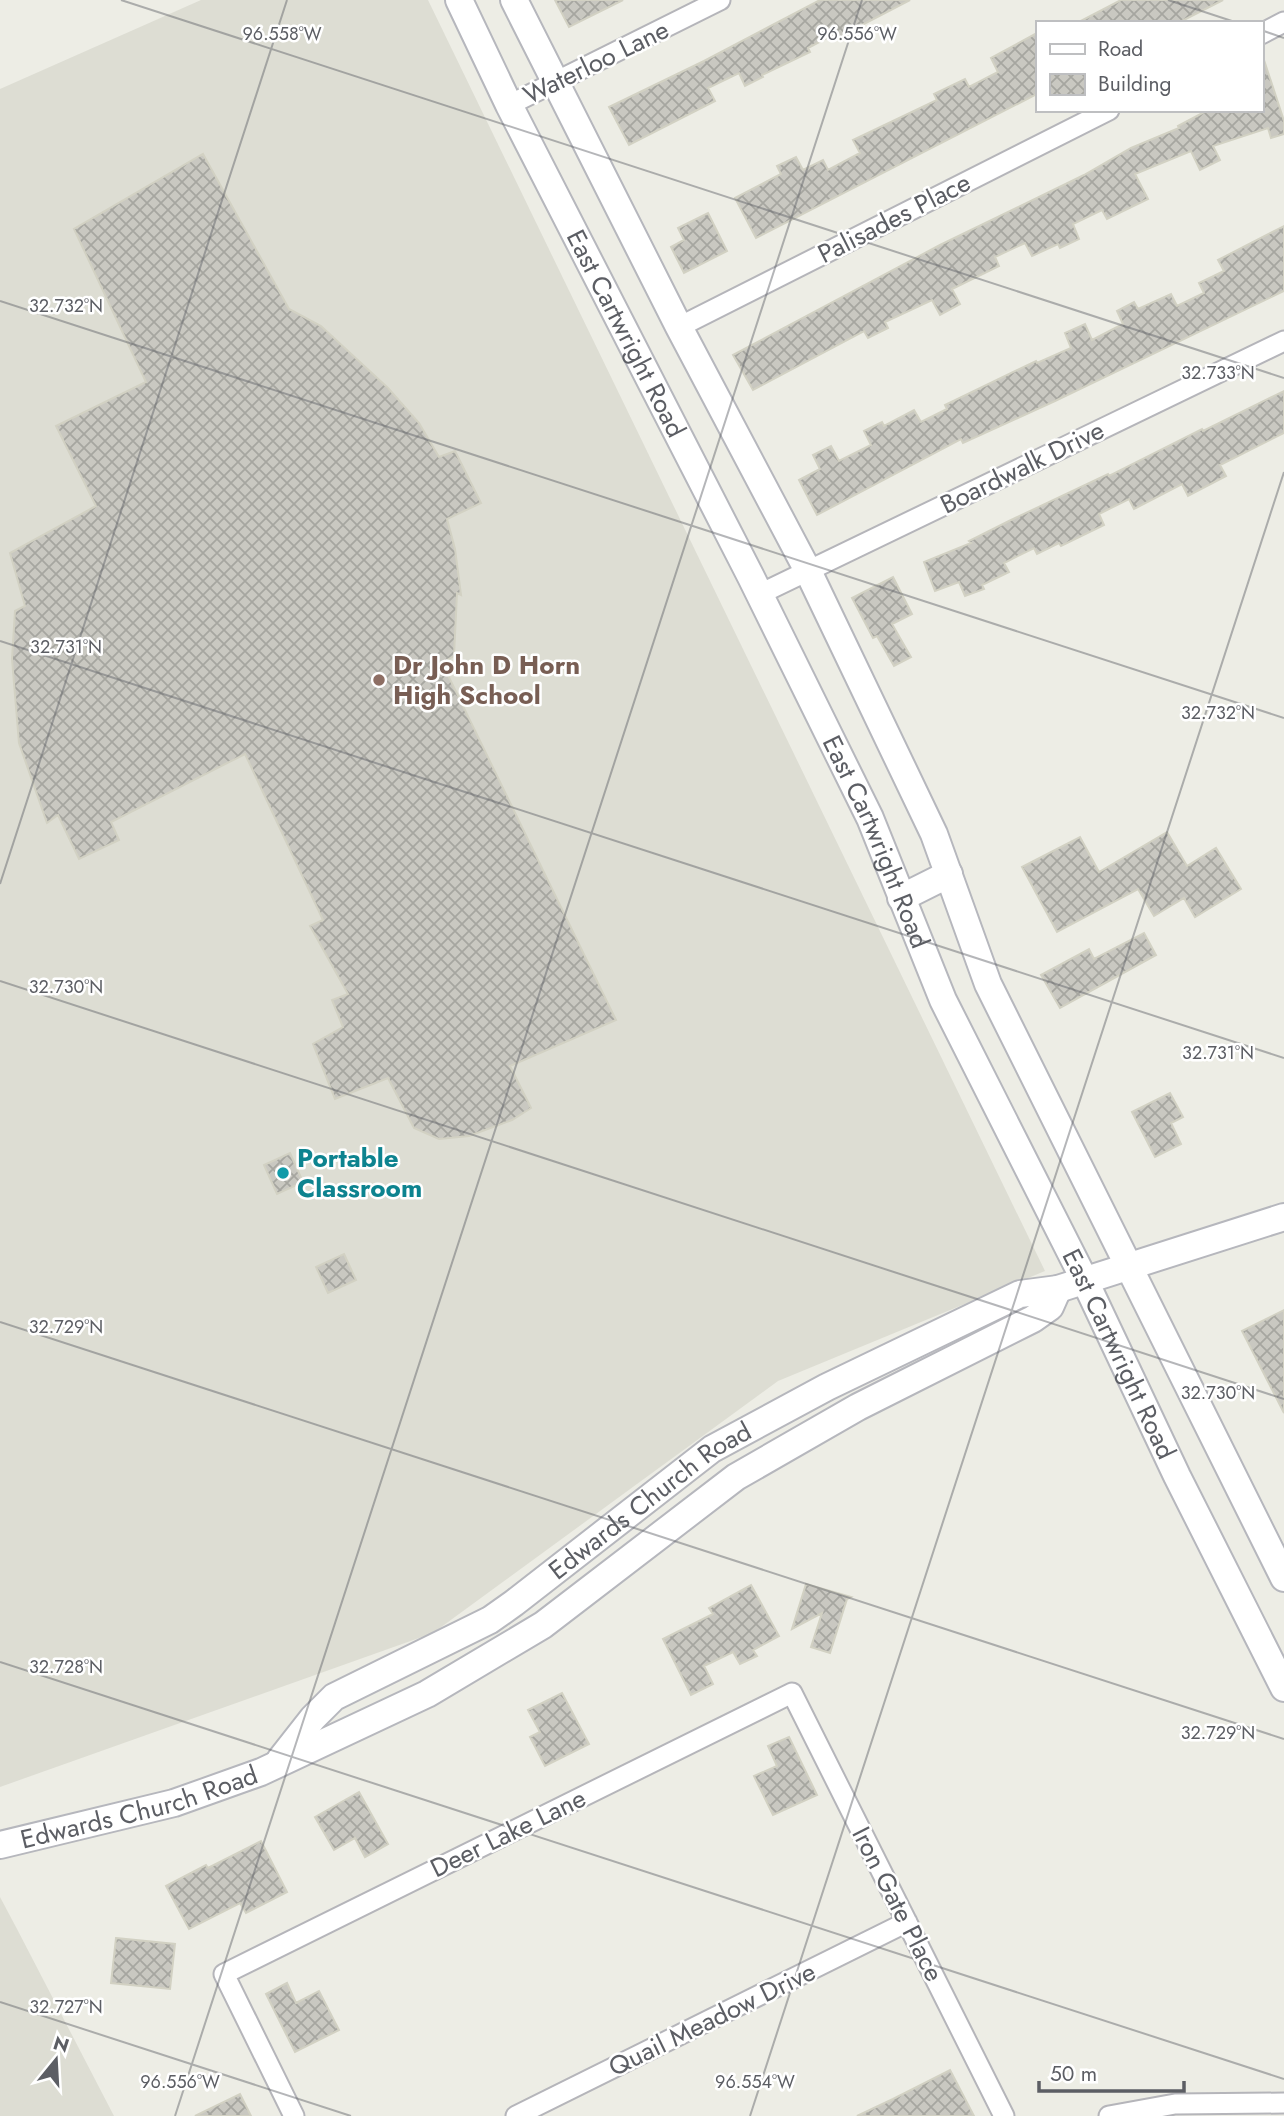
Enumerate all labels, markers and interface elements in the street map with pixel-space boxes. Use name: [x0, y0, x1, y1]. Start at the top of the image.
street label: Waterloo Lane: [517, 10, 675, 114]
text: 96.558°W: [242, 21, 322, 47]
text: 96.556°W: [817, 21, 897, 47]
legend: [1036, 21, 1263, 112]
text: Road: [1098, 34, 1143, 64]
text: Building: [1098, 69, 1171, 99]
street label: Palisades Place: [811, 163, 977, 273]
street label: East Cartwright Road: [557, 223, 695, 444]
text: 32.732°N: [29, 293, 103, 319]
text: 32.733°N: [1181, 360, 1255, 386]
street label: Boardwalk Drive: [934, 411, 1110, 523]
text: 32.731°N: [30, 634, 102, 660]
place label: Dr John D Horn High School: [393, 646, 580, 714]
marker: Dr John D Horn High School: [371, 672, 387, 688]
text: 32.732°N: [1181, 700, 1255, 726]
street label: East Cartwright Road: [813, 729, 939, 954]
text: 32.730°N: [29, 974, 103, 1000]
text: 32.731°N: [1182, 1040, 1254, 1066]
place label: Portable Classroom: [297, 1139, 422, 1207]
marker: Portable Classroom: [275, 1165, 291, 1181]
street label: East Cartwright Road: [1053, 1242, 1185, 1465]
text: 32.729°N: [29, 1314, 103, 1340]
text: 32.730°N: [1181, 1380, 1255, 1406]
street label: Edwards Church Road: [540, 1412, 758, 1589]
text: 32.728°N: [29, 1654, 103, 1680]
text: 32.729°N: [1181, 1720, 1255, 1746]
street label: Edwards Church Road: [16, 1756, 263, 1858]
street label: Deer Lake Lane: [424, 1779, 592, 1887]
street label: Iron Gate Place: [843, 1820, 953, 1988]
street label: Quail Meadow Drive: [602, 1952, 822, 2086]
text: 32.727°N: [29, 1994, 103, 2020]
north arrow: [21, 2025, 91, 2095]
text: N: [50, 2029, 72, 2059]
scale bar: [1039, 2050, 1184, 2094]
text: 50 m: [1050, 2059, 1097, 2089]
text: 96.556°W: [140, 2069, 220, 2095]
text: 96.554°W: [715, 2069, 795, 2095]

